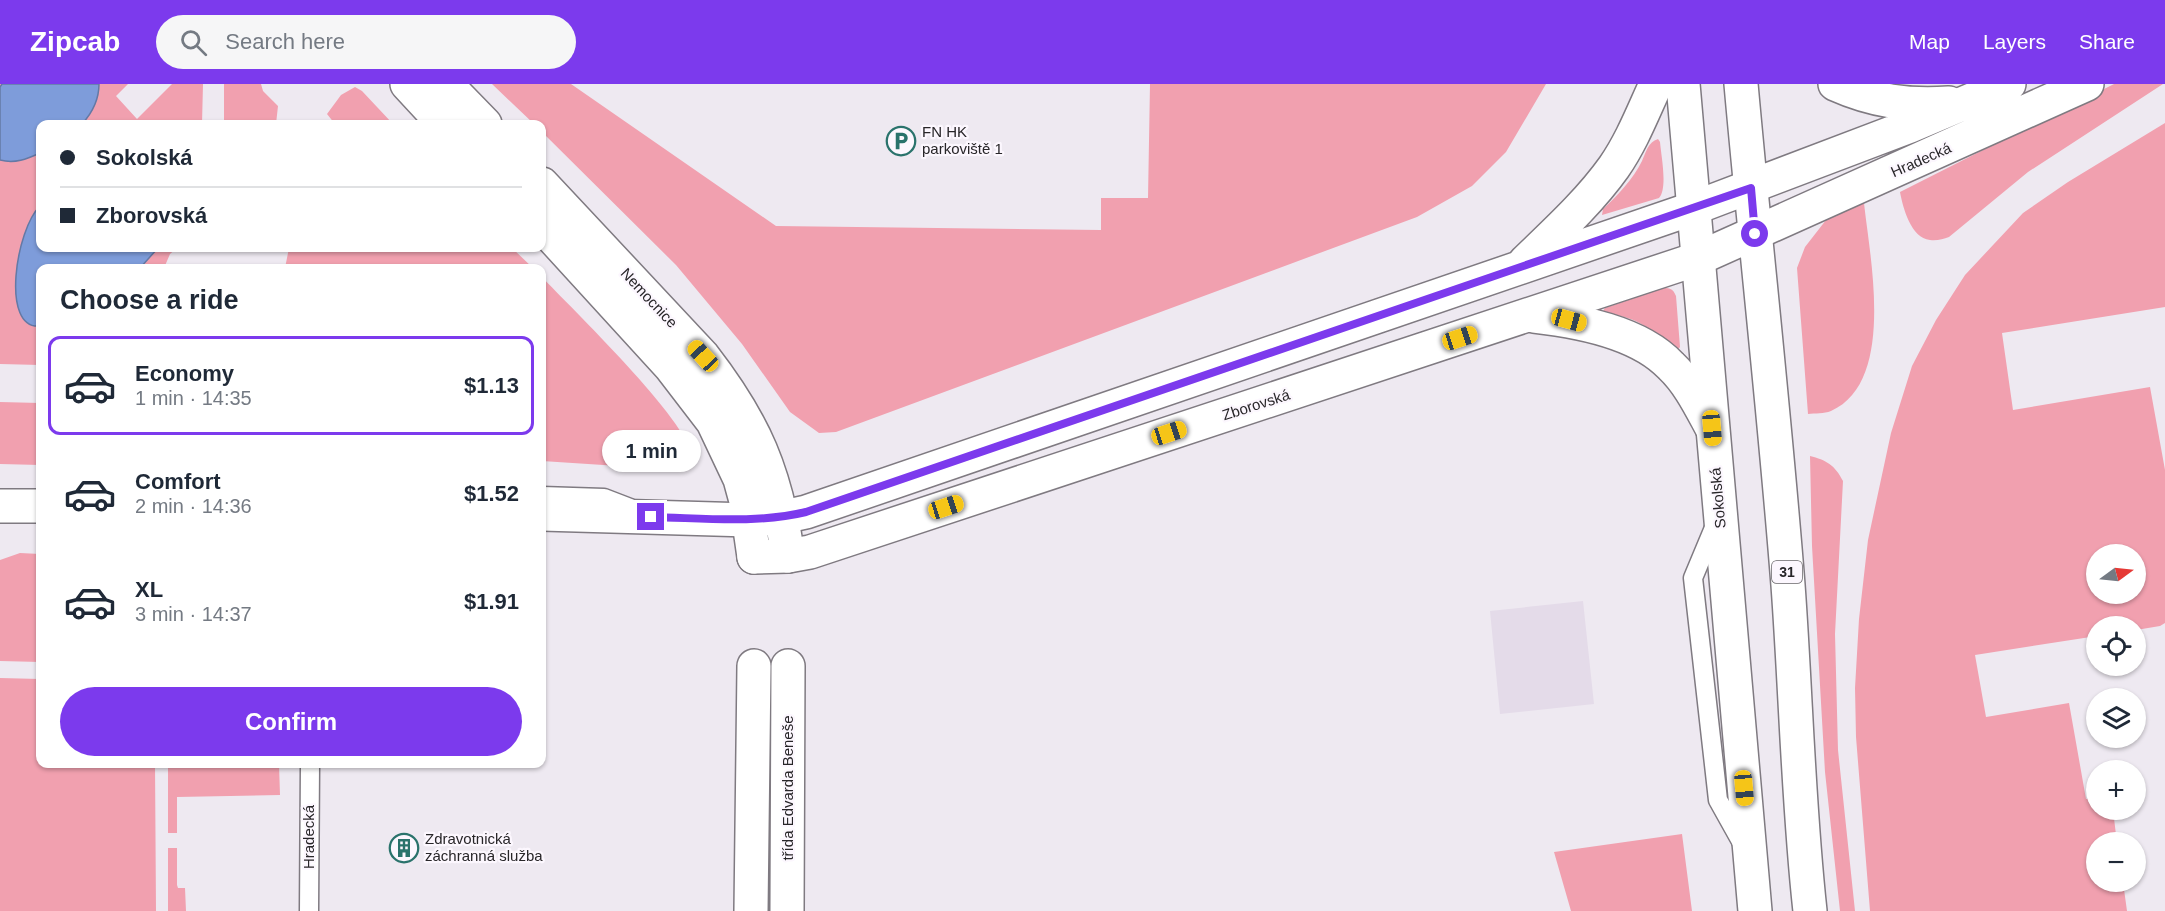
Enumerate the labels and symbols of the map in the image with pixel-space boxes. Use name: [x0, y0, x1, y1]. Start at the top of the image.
place label: FN HK parkoviště 1: [922, 123, 1003, 157]
parking icon: FN HK parkoviště 1: [885, 125, 917, 157]
street label: Hradecká: [1888, 138, 1954, 180]
route start: [1741, 220, 1768, 247]
street label: Nemocnice: [618, 264, 681, 331]
car: [1549, 307, 1589, 333]
car: [1440, 324, 1480, 352]
car: [684, 337, 722, 375]
street label: Zborovská: [1220, 385, 1292, 423]
car: [1701, 409, 1723, 447]
car: [1149, 419, 1189, 447]
callout: 1 min: [602, 430, 700, 472]
street label: Sokolská: [1706, 466, 1729, 529]
car: [926, 493, 966, 521]
route end: [637, 503, 664, 530]
north arrow: [2086, 544, 2146, 604]
road number: 31: [1772, 561, 1802, 583]
street label: třída Edvarda Beneše: [779, 715, 796, 861]
car: [1733, 769, 1755, 807]
street label: Hradecká: [300, 804, 317, 869]
place label: Zdravotnická záchranná služba: [425, 830, 543, 864]
building icon: Zdravotnická záchranná služba: [388, 832, 420, 864]

